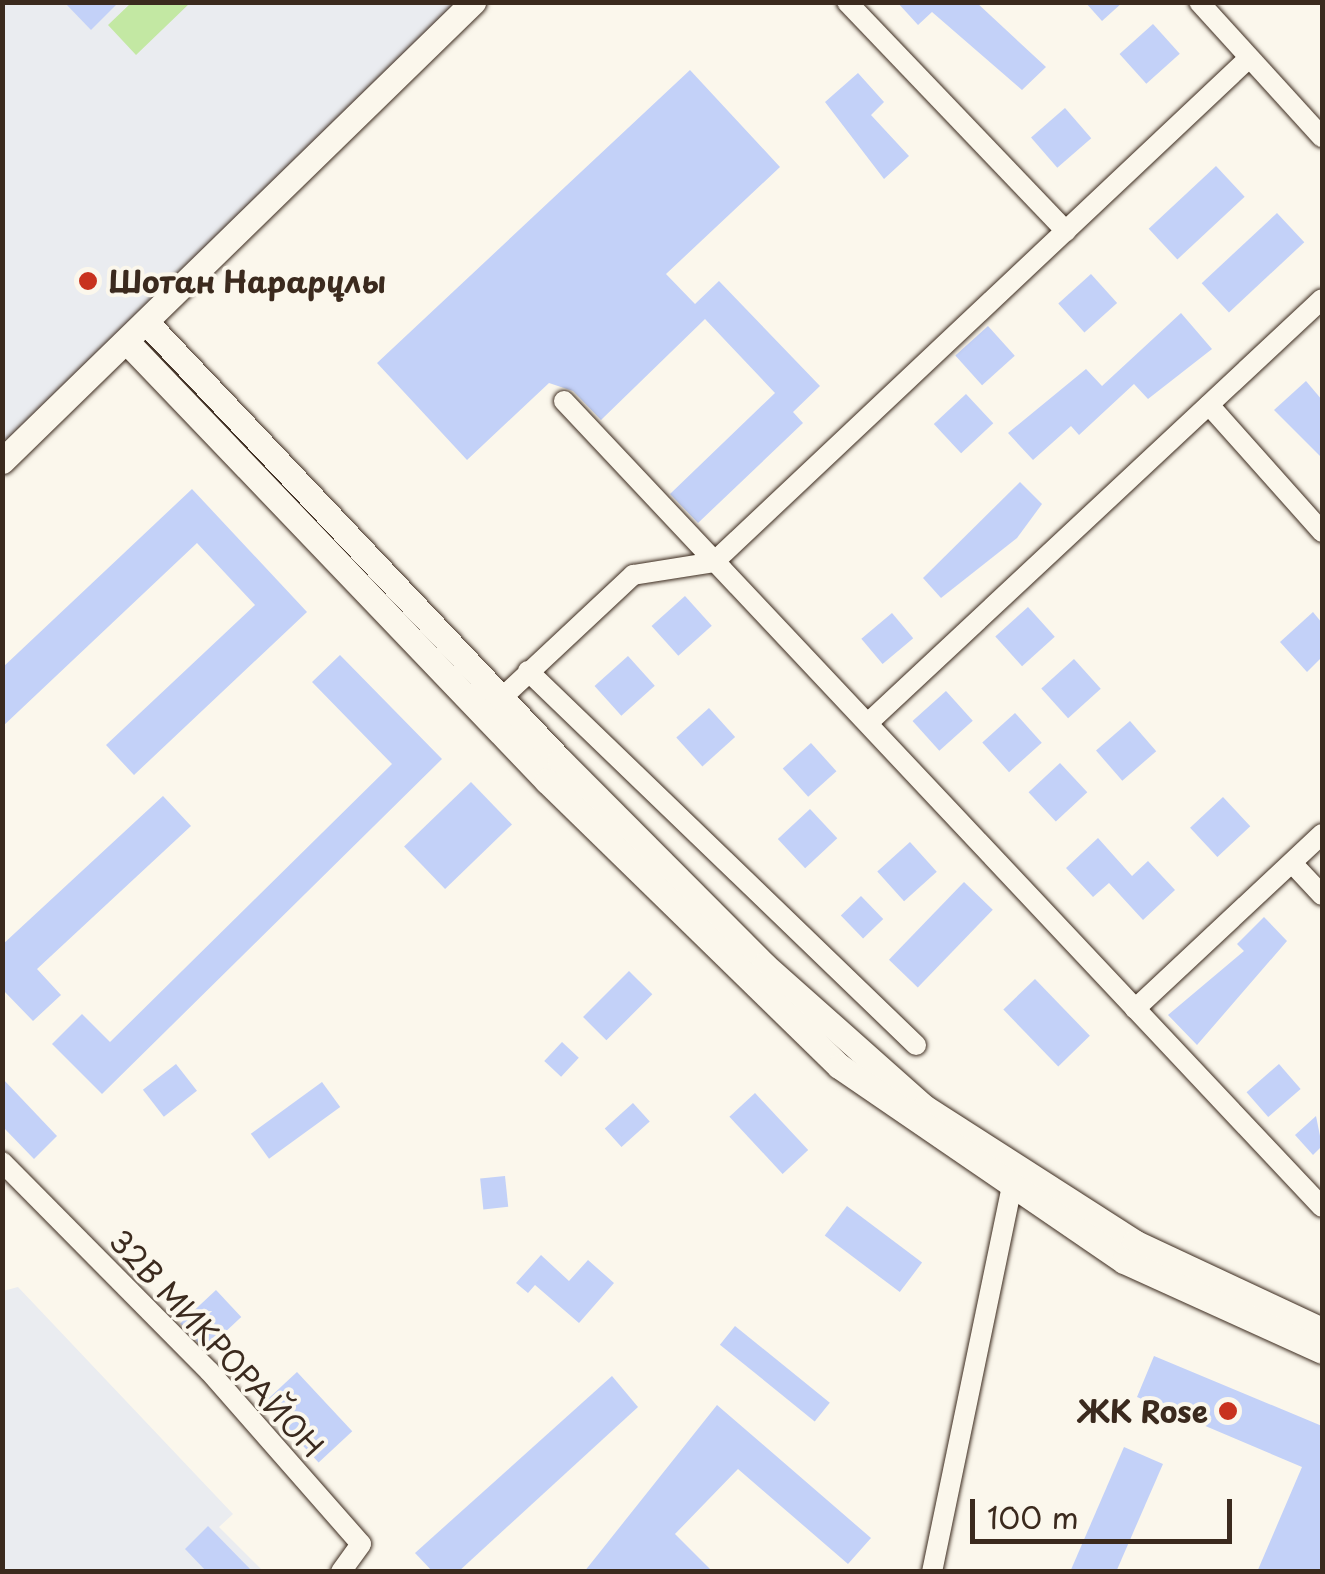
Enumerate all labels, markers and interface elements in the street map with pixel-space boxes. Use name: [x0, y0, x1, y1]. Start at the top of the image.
place label: Шотан Нарарұлы: [108, 263, 387, 299]
marker: Шотан Нарарұлы: [77, 270, 99, 292]
street label: 32В МИКРОРАЙОН: [103, 1222, 331, 1464]
place label: ЖК Rose: [1076, 1393, 1208, 1429]
marker: ЖК Rose: [1217, 1400, 1239, 1422]
scale bar: [975, 1479, 1238, 1541]
text: 100 m: [987, 1494, 1079, 1539]

